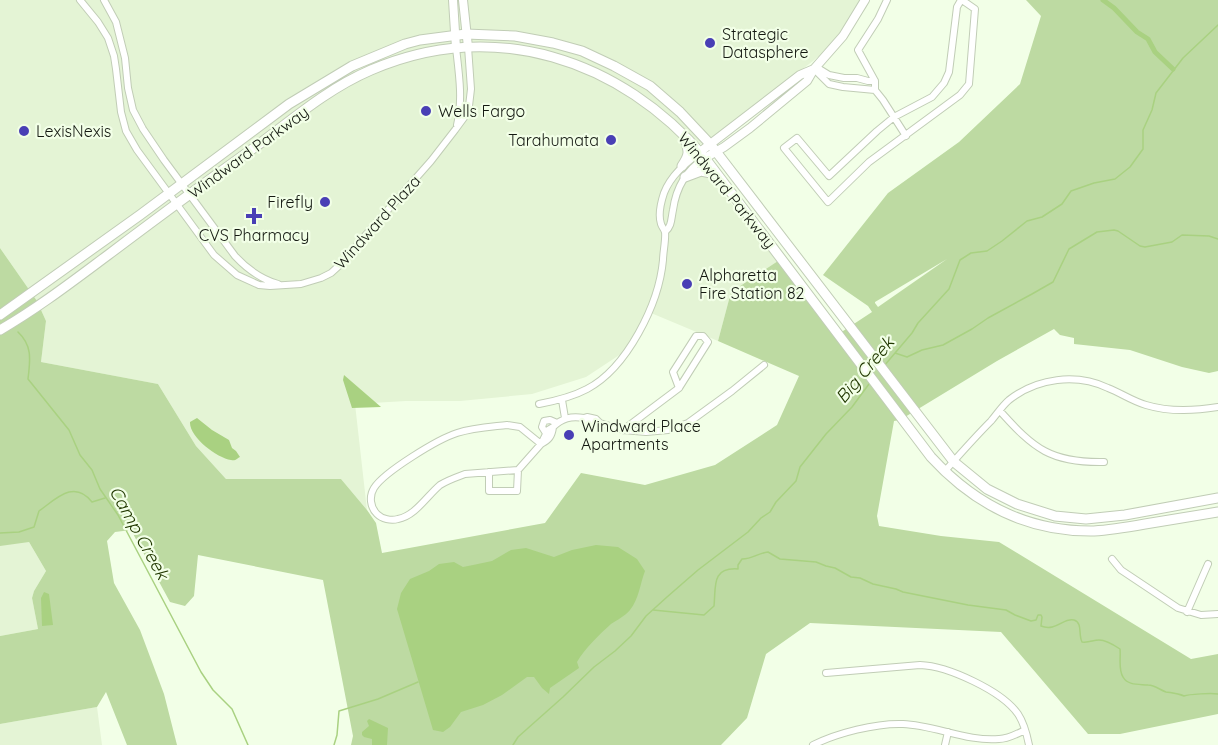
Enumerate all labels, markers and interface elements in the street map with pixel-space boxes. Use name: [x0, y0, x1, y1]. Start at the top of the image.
place label: Strategic Datasphere: [722, 24, 809, 62]
marker: Strategic Datasphere: [703, 36, 717, 50]
place label: Wells Fargo: [438, 101, 525, 121]
street label: Windward Parkway: [184, 102, 312, 202]
marker: Wells Fargo: [419, 104, 433, 118]
place label: LexisNexis: [36, 121, 111, 141]
marker: LexisNexis: [17, 124, 31, 138]
street label: Windward Parkway: [674, 128, 780, 252]
place label: Tarahumata: [508, 130, 599, 150]
marker: Tarahumata: [604, 133, 618, 147]
street label: Windward Plaza: [329, 171, 425, 273]
place label: Firefly: [267, 192, 313, 212]
marker: Firefly: [318, 195, 332, 209]
marker: CVS Pharmacy: [247, 209, 261, 223]
place label: CVS Pharmacy: [199, 225, 309, 245]
place label: Alpharetta Fire Station 82: [699, 265, 805, 303]
marker: Alpharetta Fire Station 82: [680, 277, 694, 291]
water label: Big Creek: [830, 331, 900, 408]
place label: Windward Place Apartments: [581, 416, 701, 454]
marker: Windward Place Apartments: [562, 428, 576, 442]
water label: Camp Creek: [104, 482, 175, 585]

